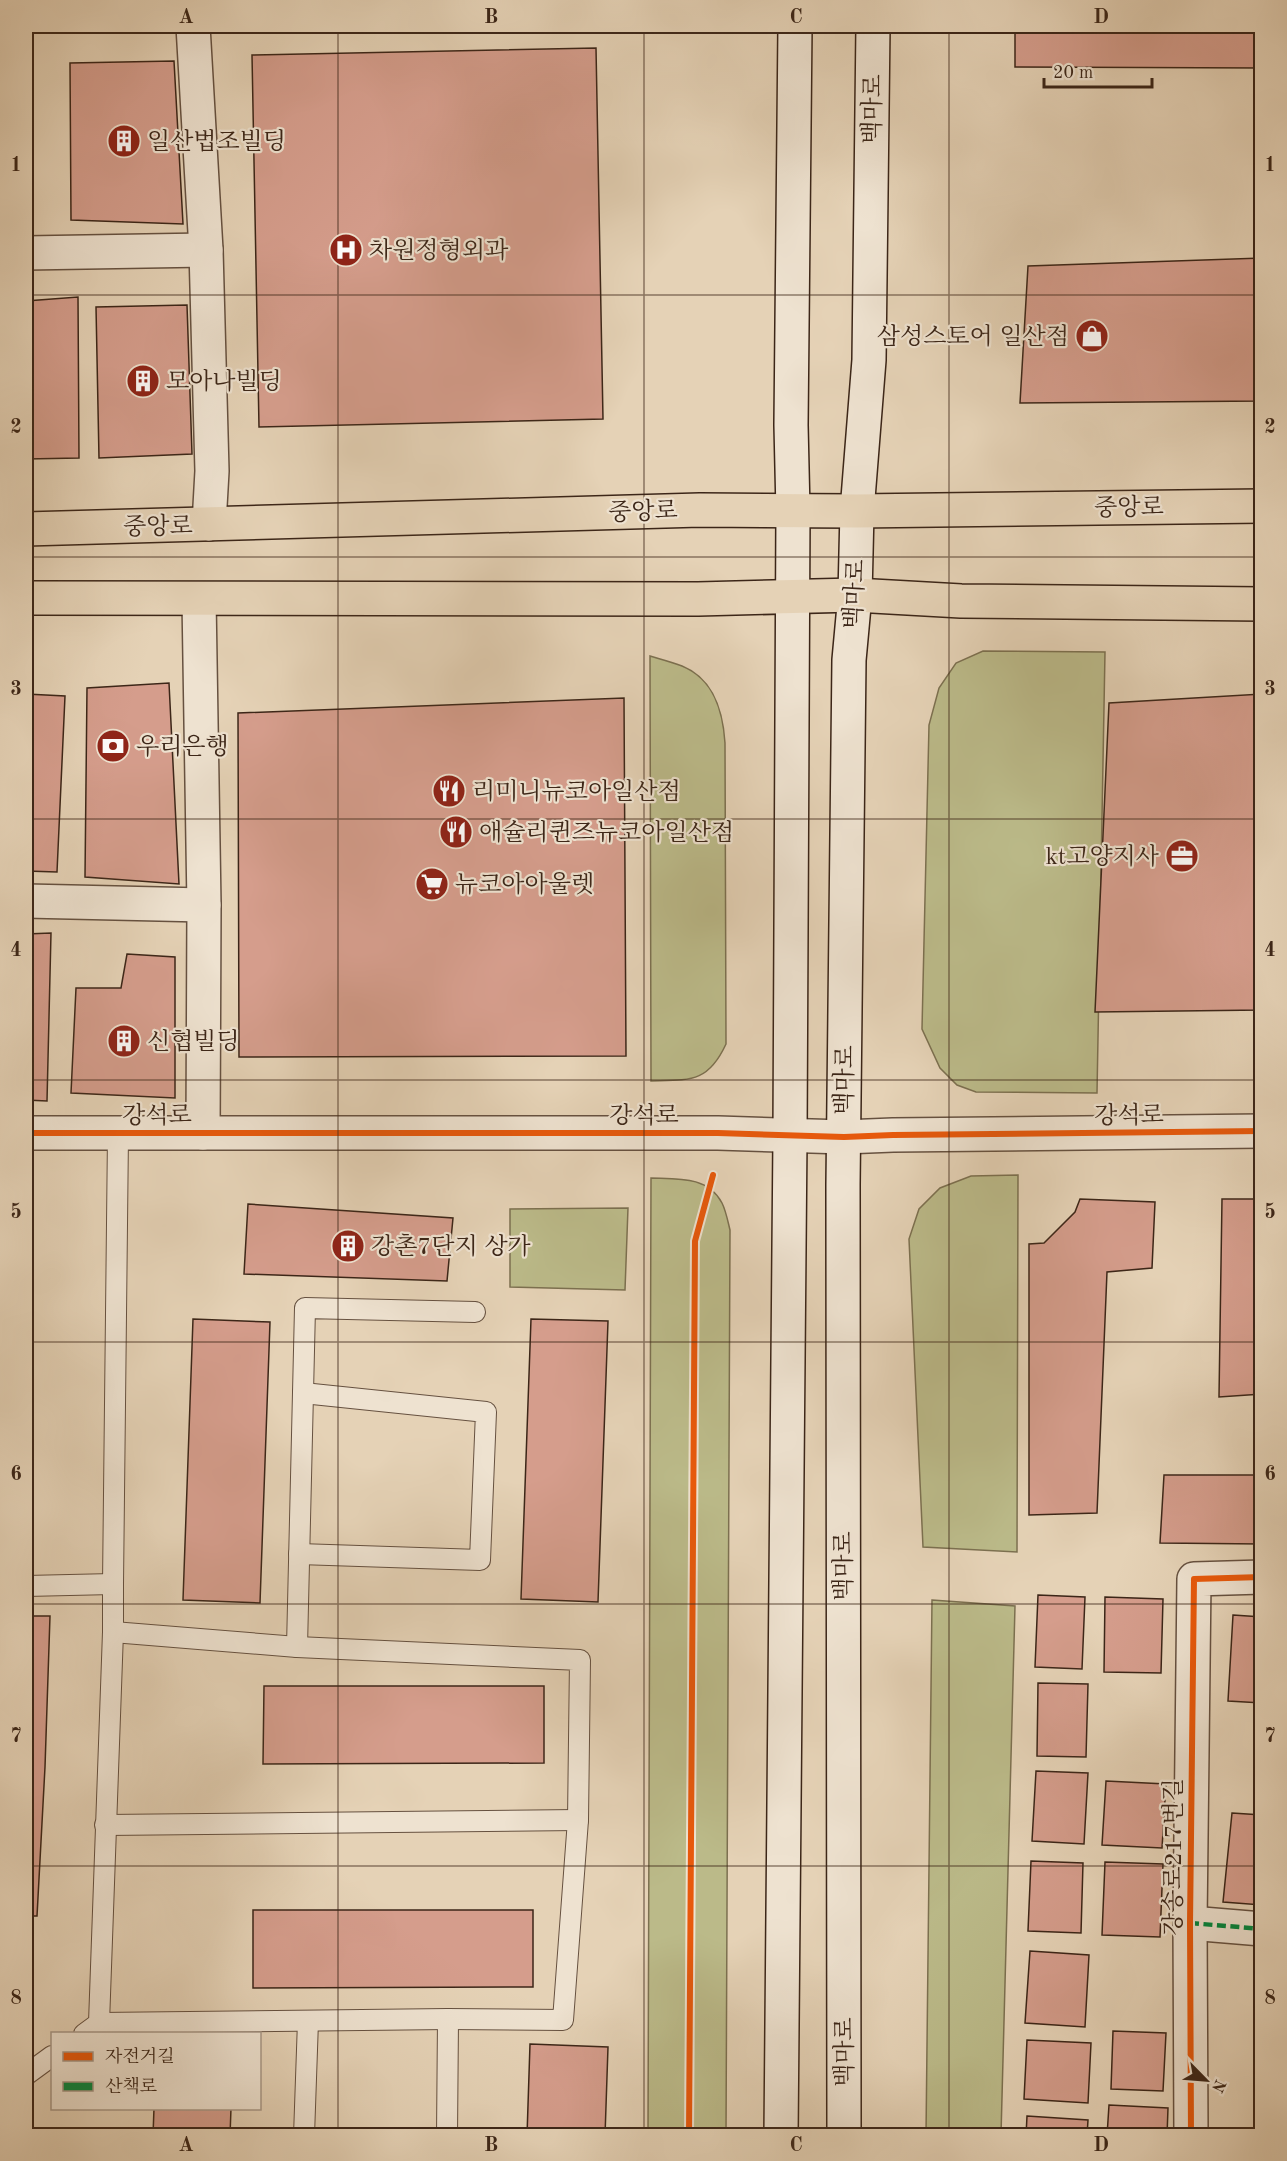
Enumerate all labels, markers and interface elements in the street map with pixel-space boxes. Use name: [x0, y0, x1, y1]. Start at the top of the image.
text: A: [178, 8, 194, 28]
text: B: [484, 8, 498, 28]
text: C: [789, 8, 803, 28]
text: D: [1093, 8, 1109, 28]
scale bar: [1044, 51, 1152, 89]
text: 20 m: [1053, 64, 1093, 82]
street label: 백마로: [859, 74, 887, 144]
building icon: 일산법조빌딩: [106, 123, 142, 159]
place label: 일산법조빌딩: [147, 129, 286, 155]
text: 1: [10, 156, 22, 176]
text: 1: [1264, 156, 1276, 176]
hospital icon: 차원정형외과: [328, 232, 364, 268]
place label: 차원정형외과: [369, 238, 509, 264]
shop icon: 삼성스토어 일산점: [1074, 318, 1110, 354]
place label: 삼성스토어 일산점: [877, 324, 1069, 350]
building icon: 모아나빌딩: [125, 363, 161, 399]
place label: 모아나빌딩: [166, 369, 282, 395]
text: 2: [10, 418, 22, 438]
text: 2: [1264, 418, 1276, 438]
street label: 중앙로: [1094, 494, 1164, 522]
street label: 중앙로: [608, 498, 678, 526]
street label: 중앙로: [123, 513, 193, 541]
street label: 백마로: [840, 559, 870, 629]
text: 3: [10, 680, 22, 700]
text: 3: [1264, 680, 1276, 700]
bank icon: 우리은행: [95, 728, 131, 764]
place label: 우리은행: [136, 734, 229, 760]
restaurant icon: 리미니뉴코아일산점: [431, 773, 467, 809]
place label: 리미니뉴코아일산점: [472, 779, 681, 805]
restaurant icon: 애슐리퀸즈뉴코아일산점: [438, 814, 474, 850]
place label: 애슐리퀸즈뉴코아일산점: [479, 820, 734, 846]
office icon: kt고양지사: [1164, 838, 1200, 874]
place label: kt고양지사: [1045, 844, 1159, 870]
supermarket icon: 뉴코아아울렛: [414, 866, 450, 902]
place label: 뉴코아아울렛: [455, 872, 594, 898]
text: 4: [10, 941, 22, 961]
text: 4: [1264, 941, 1276, 961]
building icon: 신협빌딩: [106, 1023, 142, 1059]
place label: 신협빌딩: [147, 1029, 240, 1055]
street label: 백마로: [831, 1045, 859, 1115]
street label: 강석로: [122, 1102, 192, 1130]
street label: 강석로: [1094, 1102, 1164, 1130]
street label: 강석로: [609, 1103, 679, 1129]
text: 5: [10, 1202, 22, 1223]
text: 5: [1264, 1202, 1276, 1223]
building icon: 강촌7단지 상가: [330, 1228, 366, 1264]
place label: 강촌7단지 상가: [371, 1233, 531, 1260]
text: 6: [10, 1465, 22, 1485]
text: 6: [1264, 1465, 1276, 1485]
street label: 백마로: [831, 1531, 857, 1601]
text: 7: [10, 1727, 22, 1747]
text: 7: [1264, 1727, 1276, 1747]
street label: 강송로217번길: [1160, 1778, 1187, 1936]
text: 8: [10, 1989, 22, 2009]
text: 8: [1264, 1989, 1276, 2009]
street label: 백마로: [832, 2017, 858, 2087]
legend: [51, 2032, 261, 2110]
text: 자전거길: [105, 2047, 175, 2066]
north arrow: [1176, 2050, 1236, 2110]
text: 산책로: [105, 2076, 157, 2096]
text: N: [1208, 2077, 1228, 2095]
text: A: [178, 2136, 194, 2156]
text: B: [484, 2136, 498, 2156]
text: C: [789, 2136, 803, 2156]
text: D: [1093, 2136, 1109, 2156]

